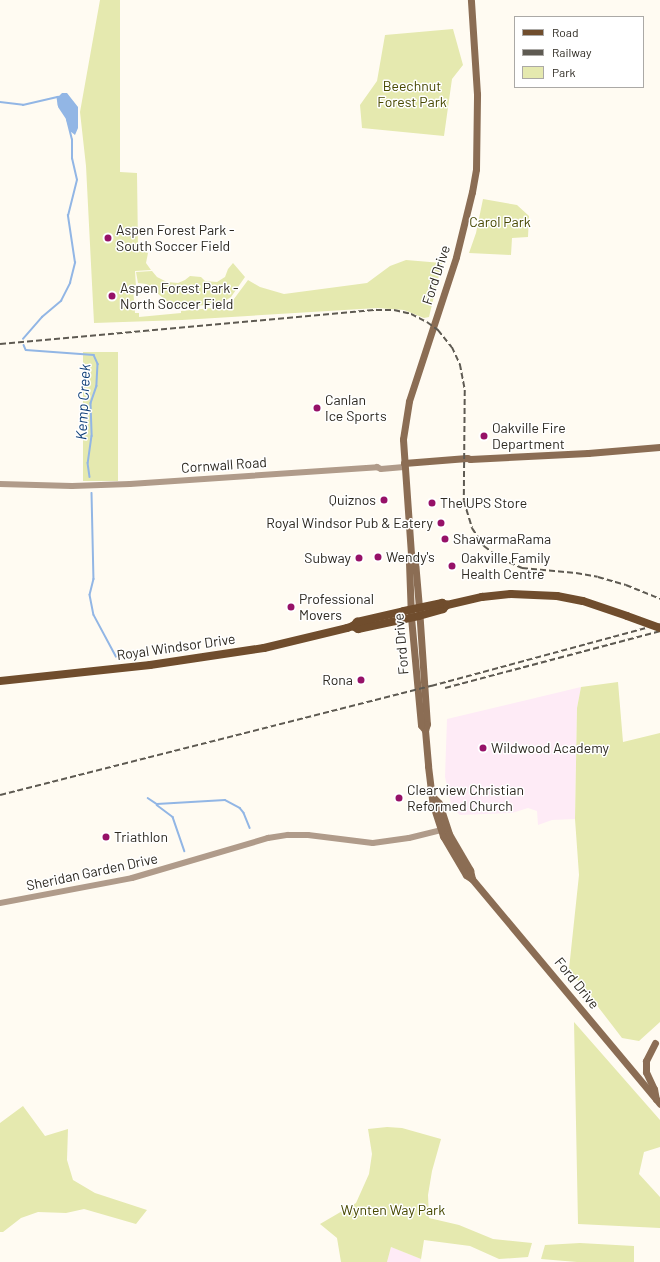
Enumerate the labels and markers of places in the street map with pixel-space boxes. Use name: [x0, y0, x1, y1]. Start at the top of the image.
place label: Aspen Forest Park - South Soccer Field: [116, 222, 234, 254]
marker: Aspen Forest Park - South Soccer Field: [103, 233, 113, 243]
place label: Aspen Forest Park - North Soccer Field: [120, 280, 238, 312]
marker: Aspen Forest Park - North Soccer Field: [107, 291, 117, 301]
place label: Canlan Ice Sports: [325, 392, 387, 424]
marker: Canlan Ice Sports: [312, 403, 322, 413]
place label: Oakville Fire Department: [492, 420, 566, 452]
marker: Oakville Fire Department: [479, 431, 489, 441]
place label: Quiznos: [329, 492, 376, 508]
marker: Quiznos: [379, 495, 389, 505]
place label: The UPS Store: [440, 495, 527, 511]
marker: The UPS Store: [427, 498, 437, 508]
place label: Royal Windsor Pub & Eatery: [266, 515, 433, 531]
marker: Royal Windsor Pub & Eatery: [436, 518, 446, 528]
place label: ShawarmaRama: [453, 531, 551, 547]
marker: ShawarmaRama: [440, 534, 450, 544]
place label: Wendy's: [386, 549, 435, 565]
place label: Subway: [304, 550, 351, 566]
place label: Oakville Family Health Centre: [461, 550, 550, 582]
marker: Wendy's: [373, 552, 383, 562]
marker: Subway: [354, 553, 364, 563]
marker: Oakville Family Health Centre: [446, 560, 458, 572]
place label: Professional Movers: [299, 591, 374, 624]
marker: Professional Movers: [286, 602, 296, 612]
place label: Rona: [322, 672, 353, 688]
marker: Rona: [356, 675, 366, 685]
place label: Wildwood Academy: [491, 740, 609, 756]
marker: Wildwood Academy: [478, 743, 488, 753]
place label: Clearview Christian Reformed Church: [407, 782, 524, 814]
marker: Clearview Christian Reformed Church: [394, 793, 404, 803]
place label: Triathlon: [114, 829, 168, 845]
marker: Triathlon: [101, 832, 111, 842]

